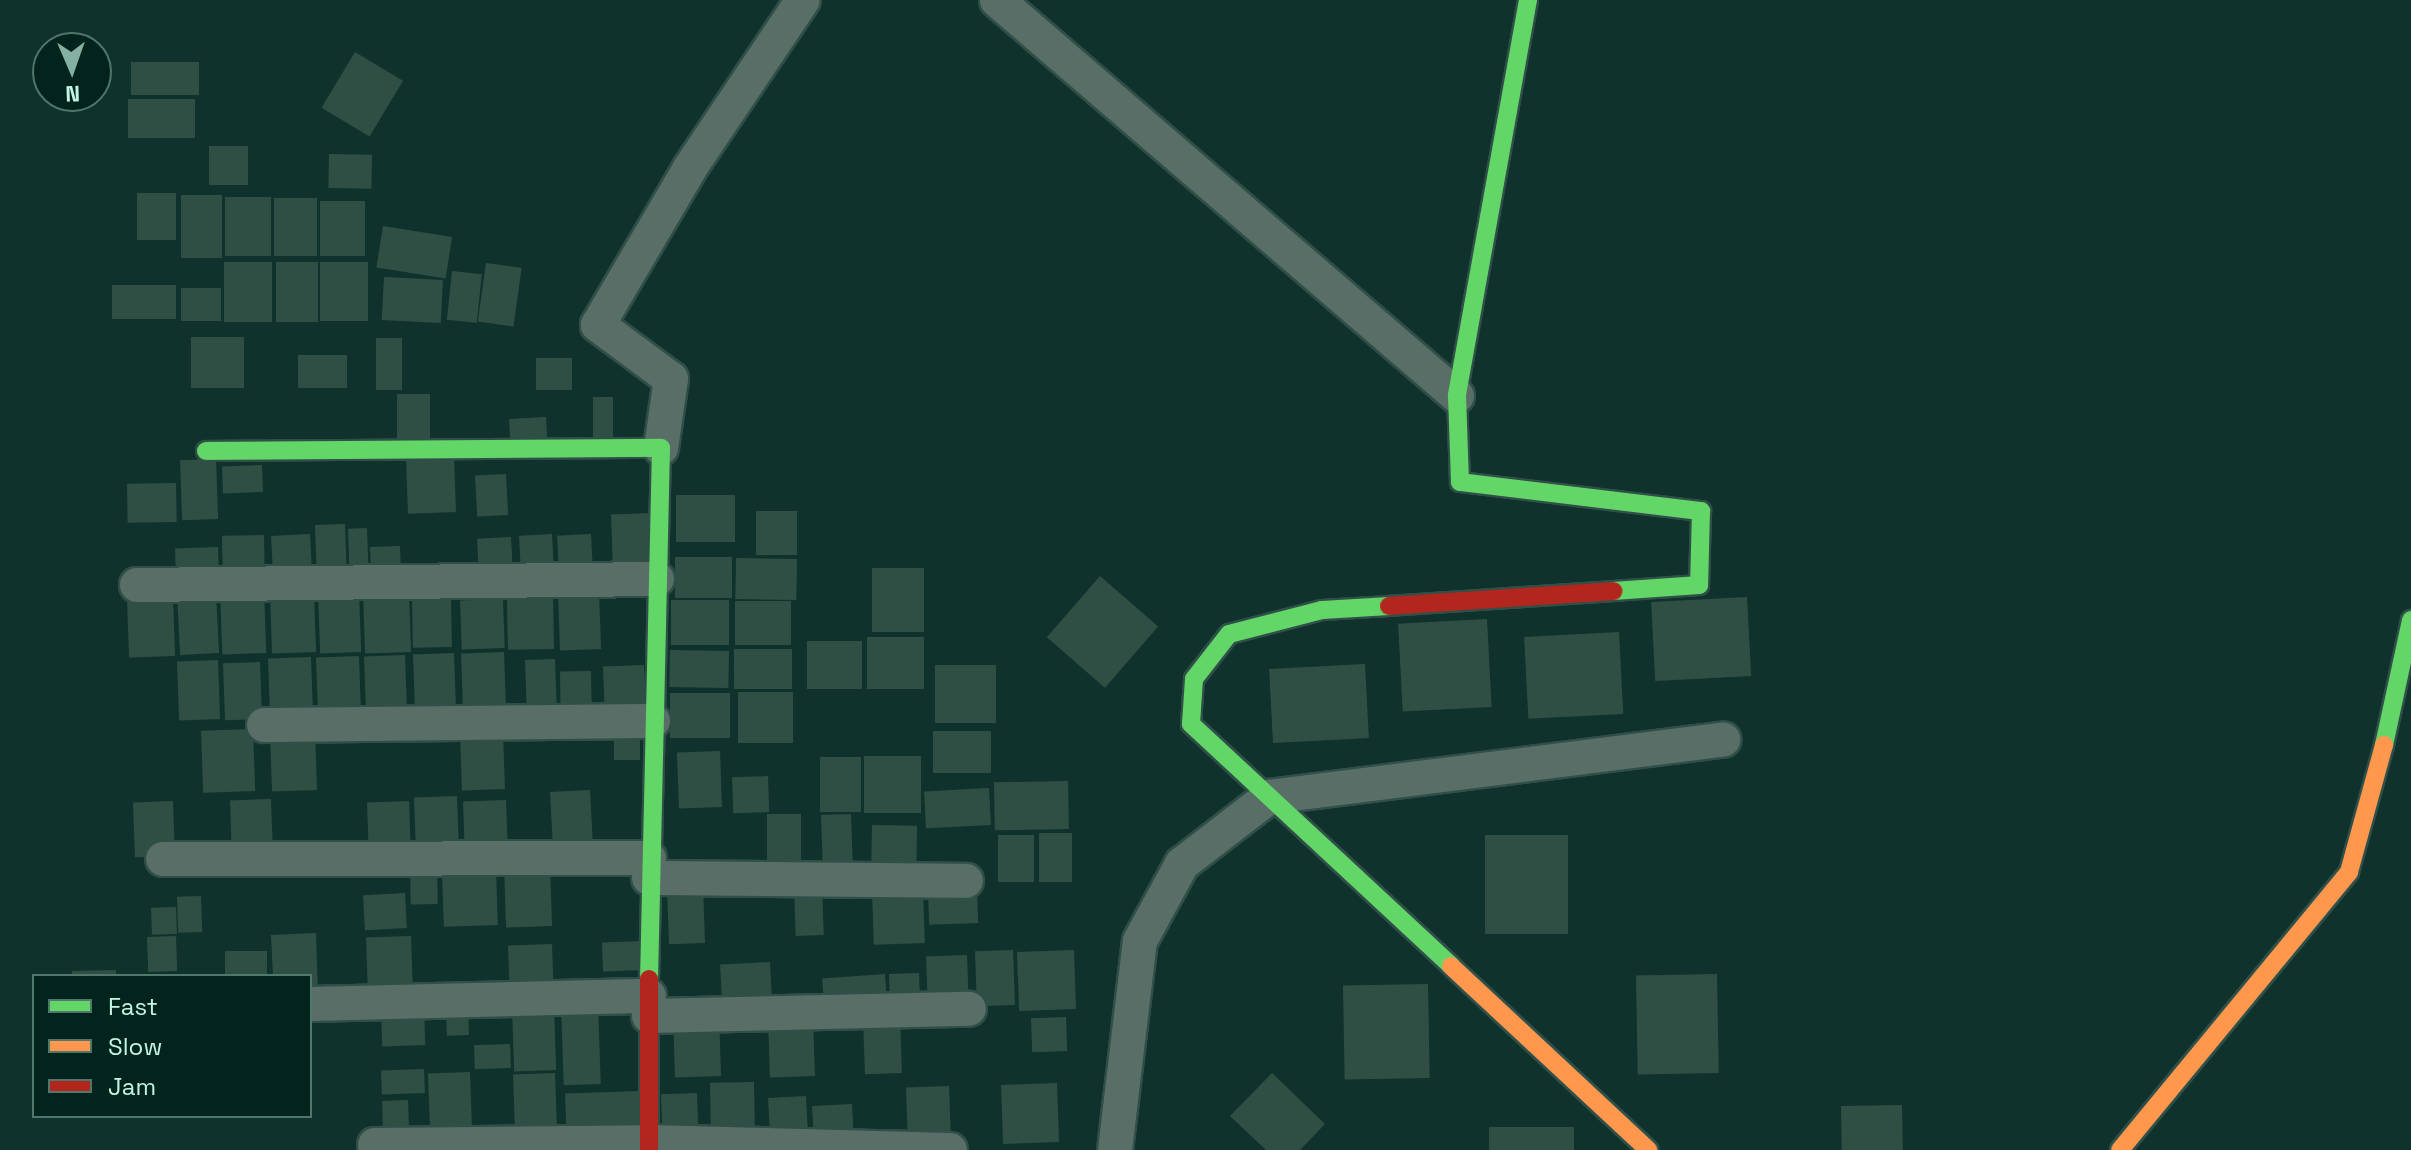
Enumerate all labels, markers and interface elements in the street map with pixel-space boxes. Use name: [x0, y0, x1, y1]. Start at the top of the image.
north arrow: [32, 32, 112, 112]
text: N: [65, 80, 81, 108]
legend: [32, 974, 312, 1118]
text: Fast: [108, 991, 158, 1022]
text: Slow: [108, 1031, 162, 1062]
text: Jam: [108, 1071, 156, 1102]

